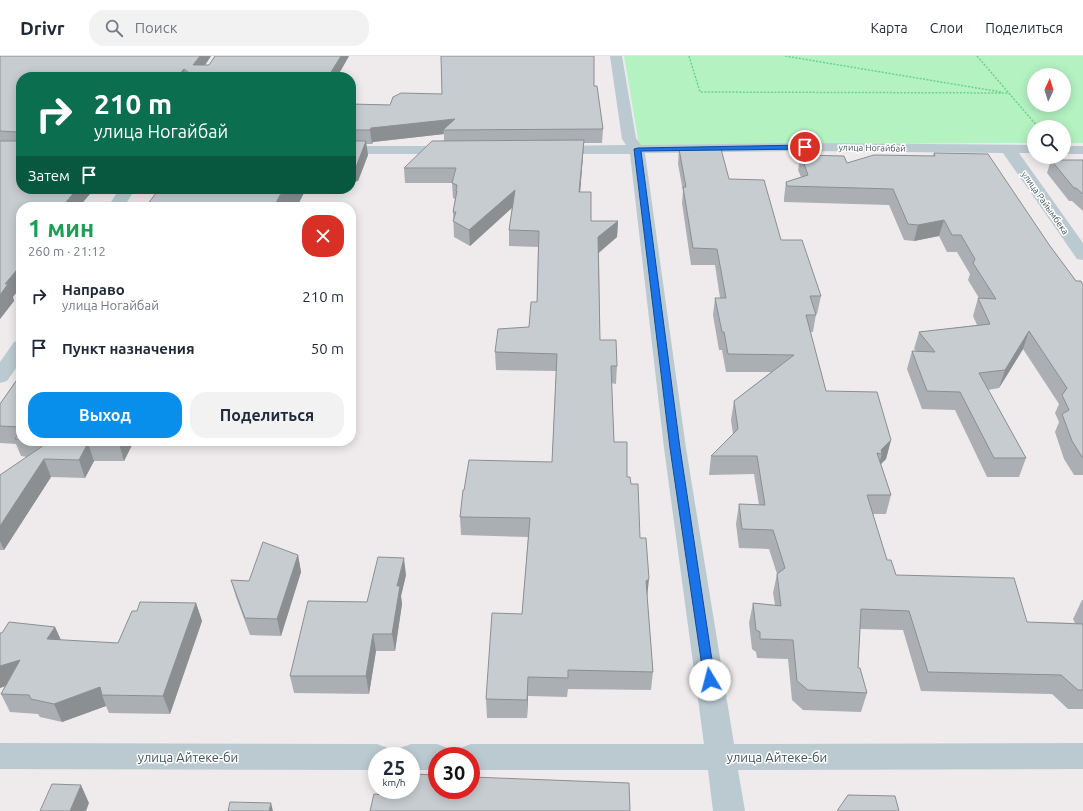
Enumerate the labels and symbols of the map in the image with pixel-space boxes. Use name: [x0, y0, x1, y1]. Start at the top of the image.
north arrow: [1027, 68, 1071, 112]
pin: [788, 130, 822, 164]
street label: улица Ногайбай: [838, 142, 906, 154]
street label: улица Райымбека: [1019, 170, 1071, 236]
position arrow: [689, 659, 731, 701]
speed limit sign: 30: [428, 747, 480, 799]
street label: улица Айтеке-би: [138, 750, 238, 764]
street label: улица Айтеке-би: [727, 750, 827, 764]

